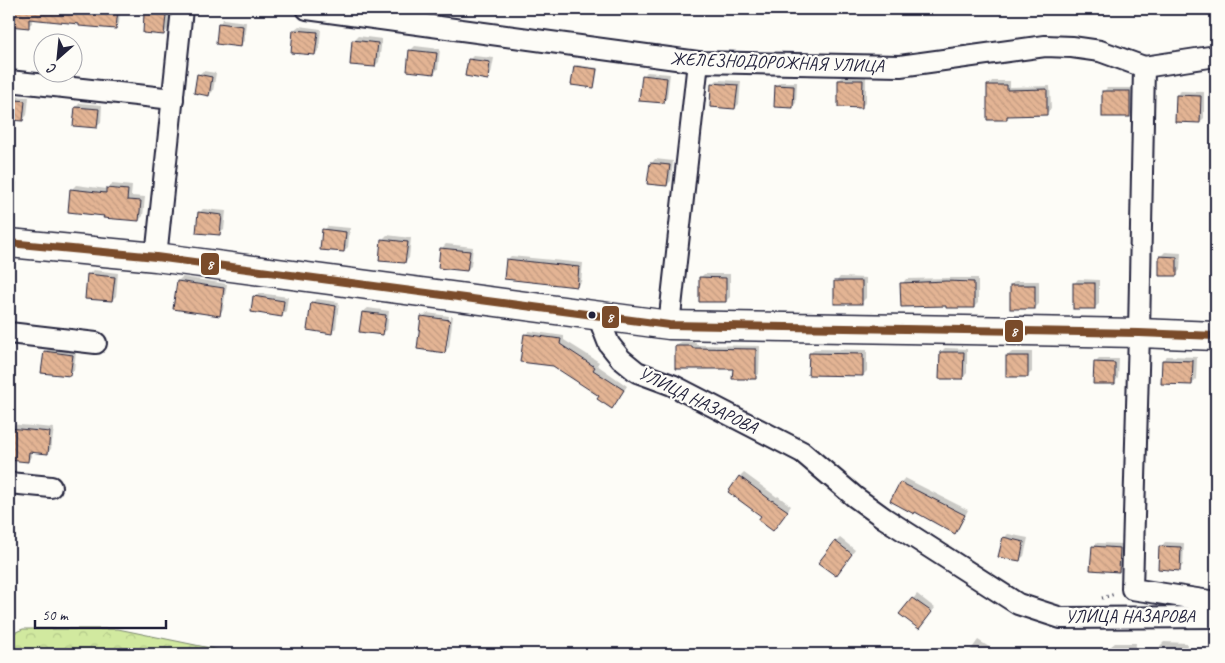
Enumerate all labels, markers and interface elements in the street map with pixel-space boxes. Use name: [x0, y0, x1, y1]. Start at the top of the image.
north arrow: [32, 32, 82, 82]
street label: ЖЕЛЕЗНОДОРОЖНАЯ УЛИЦА: [670, 47, 885, 77]
text: С: [44, 59, 59, 78]
line badge: 8: [200, 252, 220, 276]
text: 8: [207, 256, 215, 273]
line badge: 8: [601, 305, 620, 329]
text: 8: [607, 309, 615, 326]
unlabelled marker: [587, 310, 597, 320]
line badge: 8: [1004, 319, 1024, 343]
text: 8: [1011, 323, 1019, 340]
street label: УЛИЦА НАЗАРОВА: [635, 362, 762, 439]
scale bar: [35, 598, 166, 630]
street label: УЛИЦА НАЗАРОВА: [1065, 605, 1196, 627]
text: 50 m: [42, 606, 69, 625]

